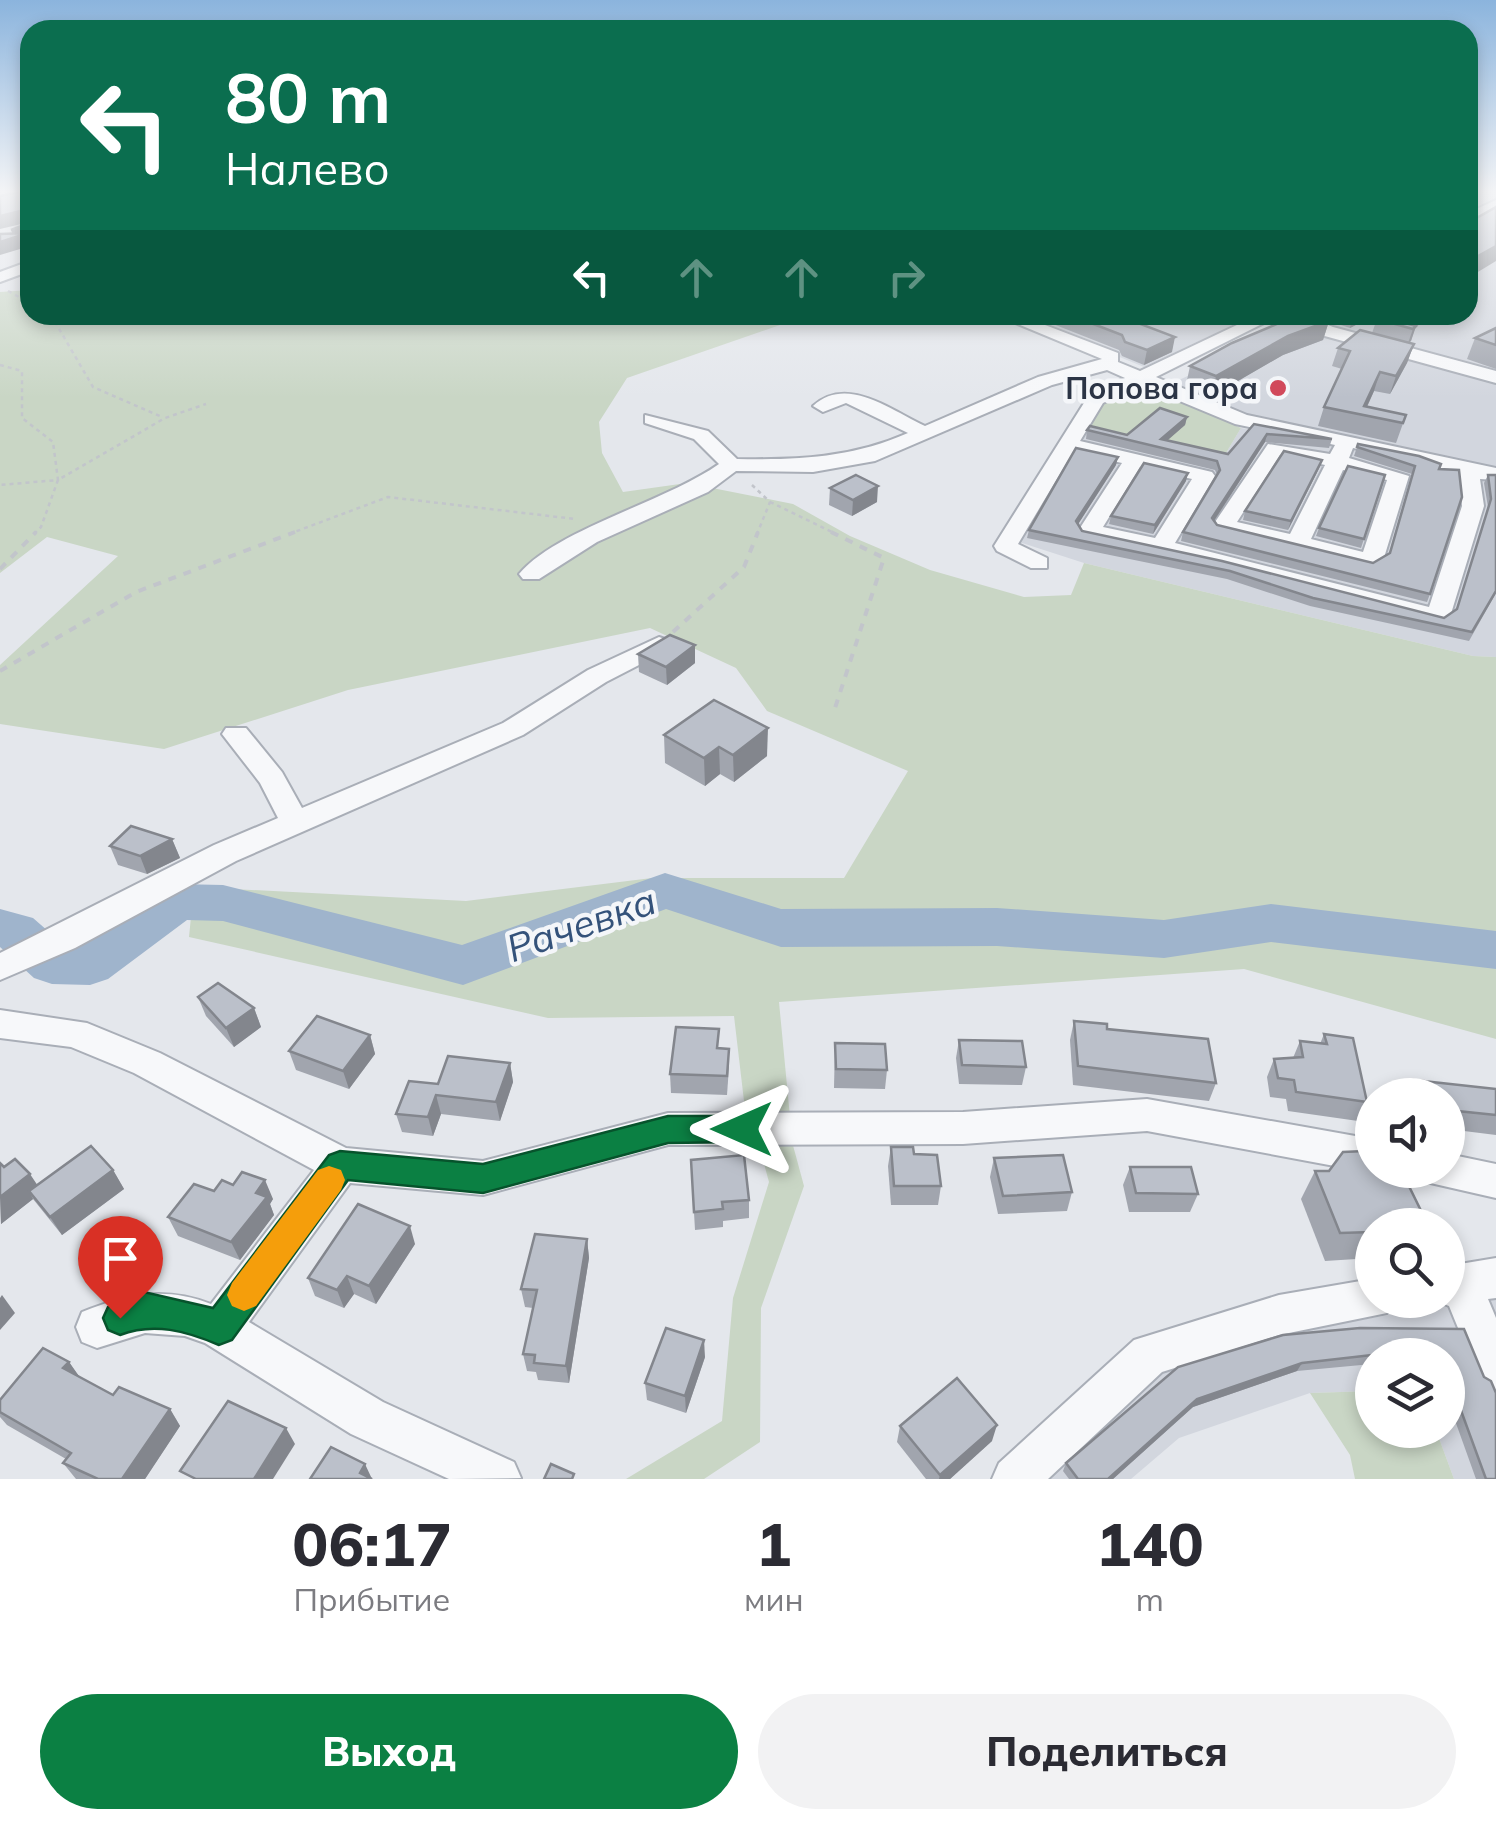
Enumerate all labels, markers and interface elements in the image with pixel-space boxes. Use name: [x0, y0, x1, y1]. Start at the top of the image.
text: 80 m: [225, 53, 391, 141]
icon: left: [60, 60, 190, 190]
text: Налево: [225, 140, 390, 196]
icon: left: [564, 250, 619, 305]
icon: ahead: [669, 250, 724, 305]
icon: ahead: [774, 250, 829, 305]
icon: right: [879, 250, 934, 305]
place label: Попова гора: [1065, 369, 1258, 407]
marker: Попова гора: [1267, 377, 1289, 399]
water label: Рачевка: [500, 876, 662, 972]
position arrow: [690, 1077, 794, 1181]
map controls: [1355, 1078, 1465, 1448]
button: sound: [1355, 1078, 1465, 1188]
button: search: [1355, 1208, 1465, 1318]
pin: [78, 1216, 163, 1319]
icon: arrive: [93, 1231, 148, 1286]
button: layers: [1355, 1338, 1465, 1448]
text: 06:17: [292, 1506, 452, 1581]
text: 1: [756, 1506, 792, 1581]
text: 140: [1096, 1506, 1204, 1581]
text: Прибытие: [294, 1579, 450, 1619]
text: мин: [744, 1579, 804, 1619]
text: m: [1136, 1579, 1164, 1619]
button: Выход: [40, 1694, 738, 1809]
button: Поделиться: [758, 1694, 1456, 1809]

